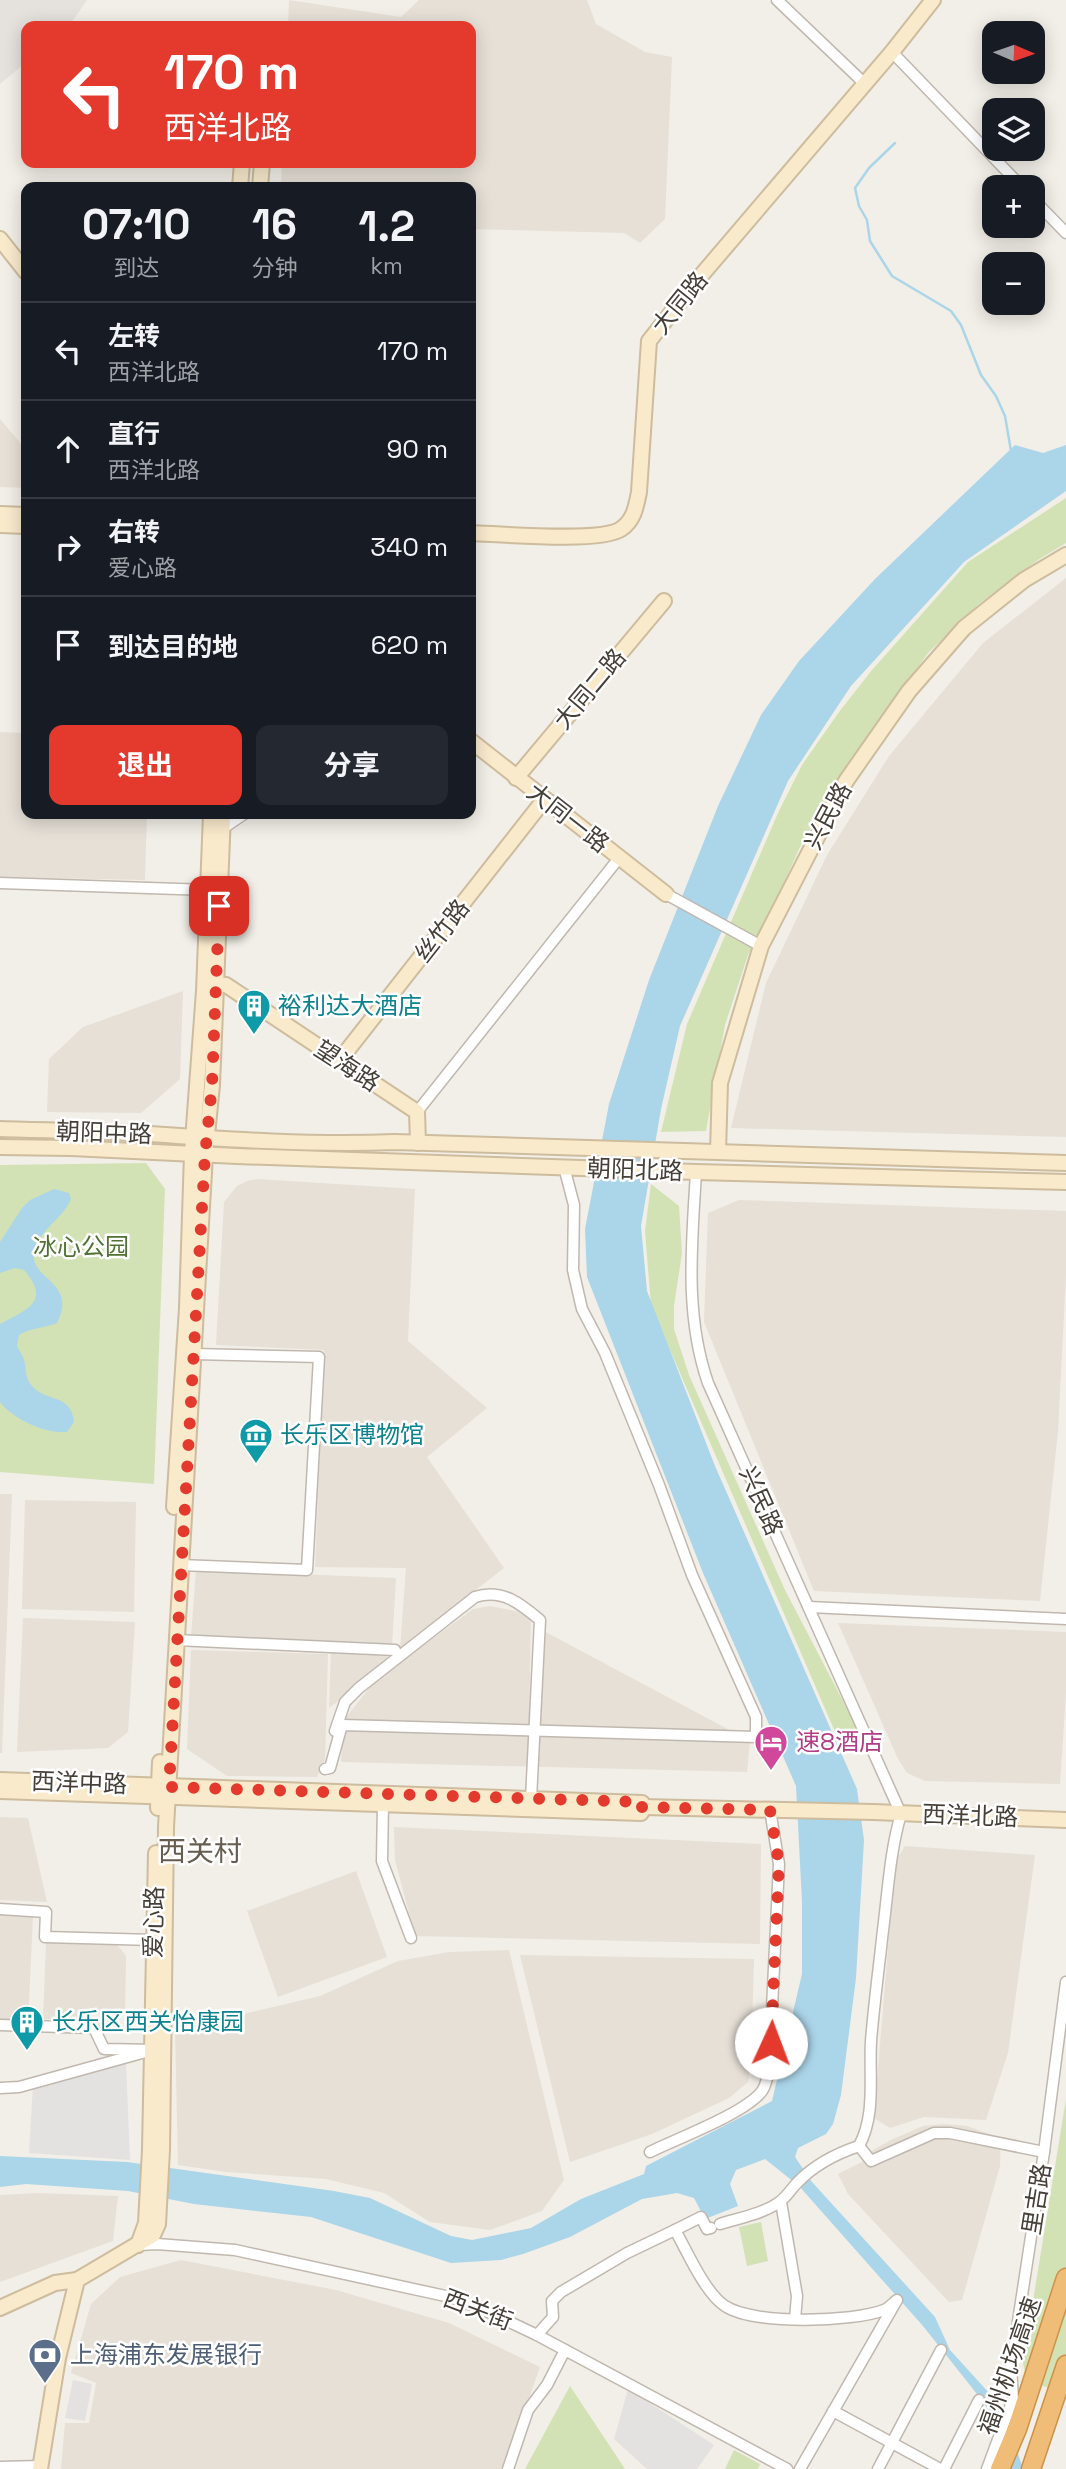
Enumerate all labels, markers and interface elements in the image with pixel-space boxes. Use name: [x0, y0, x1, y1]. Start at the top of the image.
north arrow: [982, 21, 1045, 84]
map controls: [982, 21, 1045, 315]
text: 170 m: [164, 41, 299, 103]
icon: left: [49, 49, 140, 140]
button: layers: [982, 98, 1045, 161]
text: 西洋北路: [164, 108, 292, 148]
button: +: [982, 175, 1045, 238]
text: 07:10: [82, 198, 190, 251]
text: 16: [252, 198, 297, 251]
text: 1.2: [358, 200, 415, 253]
text: km: [371, 251, 403, 281]
button: −: [982, 252, 1045, 315]
text: 到达: [113, 253, 159, 283]
text: 分钟: [251, 253, 297, 283]
street label: 大同路: [645, 265, 714, 340]
text: 左转: [108, 319, 160, 353]
icon: left: [49, 332, 87, 370]
text: 170 m: [377, 334, 448, 368]
text: 西洋北路: [108, 357, 200, 387]
text: 直行: [108, 417, 160, 451]
icon: ahead: [49, 430, 87, 468]
text: 90 m: [386, 432, 448, 466]
text: 西洋北路: [108, 455, 200, 485]
text: 右转: [108, 515, 160, 549]
icon: right: [49, 528, 87, 566]
text: 340 m: [370, 530, 448, 564]
text: 爱心路: [108, 553, 177, 583]
icon: arrive: [49, 626, 87, 664]
text: 620 m: [371, 628, 448, 662]
text: 到达目的地: [108, 630, 238, 664]
street label: 大同二路: [547, 642, 632, 735]
button: 退出: [49, 725, 242, 805]
button: 分享: [256, 725, 448, 805]
street label: 大同一路: [521, 776, 616, 859]
street label: 兴民路: [797, 777, 858, 855]
pin: [189, 876, 249, 936]
icon: arrive: [200, 887, 238, 925]
street label: 丝竹路: [407, 893, 476, 969]
building icon: 裕利达大酒店: [235, 987, 273, 1036]
place label: 裕利达大酒店: [278, 990, 422, 1021]
street label: 望海路: [309, 1033, 386, 1098]
street label: 朝阳中路: [56, 1115, 153, 1150]
street label: 朝阳北路: [587, 1152, 684, 1187]
park label: 冰心公园: [33, 1231, 129, 1262]
museum icon: 长乐区博物馆: [237, 1416, 275, 1465]
place label: 长乐区博物馆: [280, 1419, 424, 1450]
street label: 兴民路: [733, 1462, 790, 1540]
hotel icon: 速8酒店: [752, 1723, 790, 1772]
place label: 速8酒店: [796, 1726, 883, 1757]
street label: 西洋中路: [31, 1765, 128, 1800]
street label: 西洋北路: [922, 1798, 1019, 1833]
district label: 西关村: [158, 1833, 242, 1869]
street label: 爱心路: [137, 1886, 170, 1958]
building icon: 长乐区西关怡康园: [8, 2003, 46, 2052]
place label: 长乐区西关怡康园: [52, 2006, 244, 2037]
position arrow: [734, 2006, 808, 2080]
street label: 里吉路: [1016, 2161, 1057, 2237]
street label: 西关街: [439, 2282, 517, 2337]
street label: 福州机场高速: [971, 2293, 1048, 2439]
bank icon: 上海浦东发展银行: [26, 2336, 64, 2385]
place label: 上海浦东发展银行: [70, 2339, 262, 2370]

